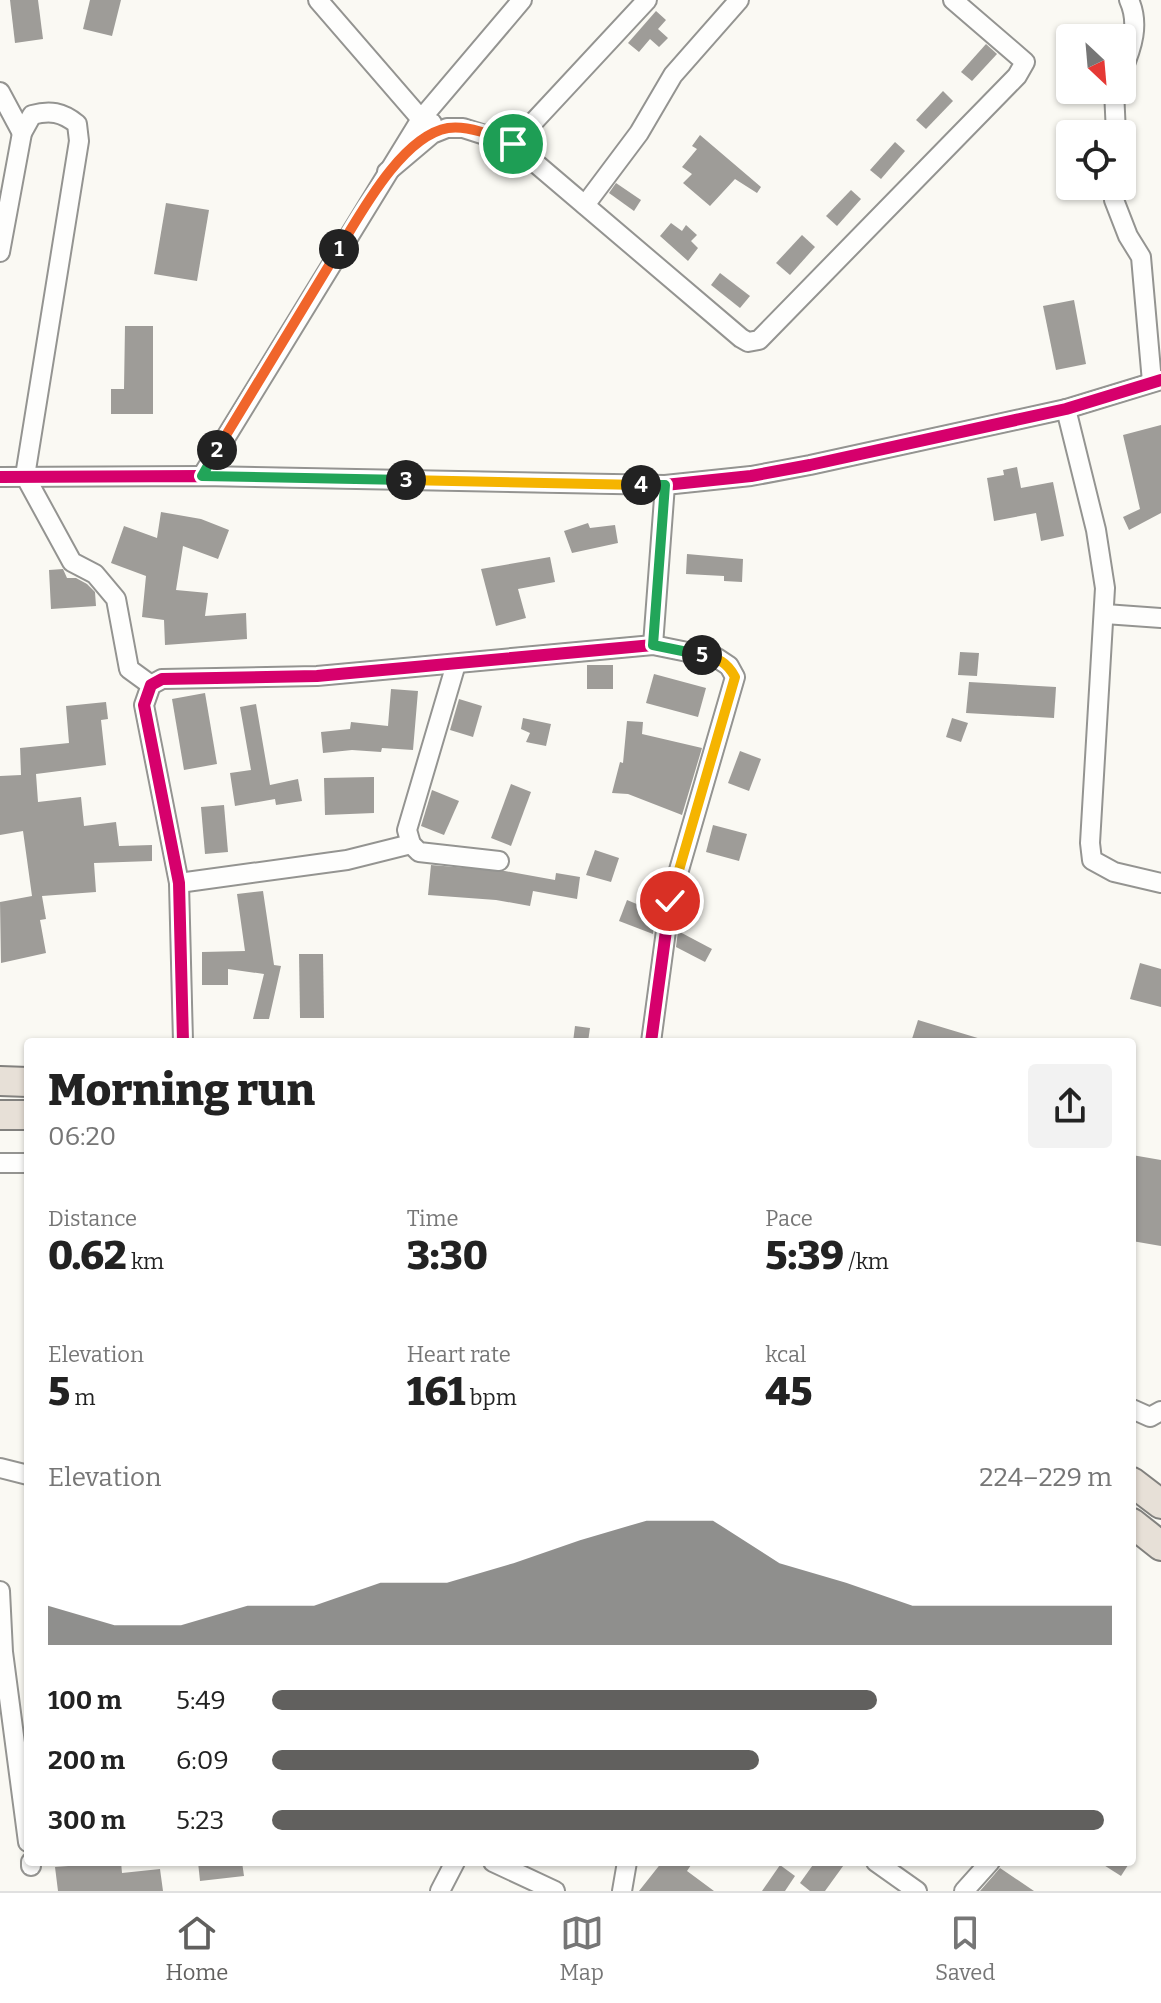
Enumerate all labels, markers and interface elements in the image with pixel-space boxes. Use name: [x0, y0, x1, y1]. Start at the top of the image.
north arrow: [1056, 24, 1136, 104]
map controls: [1056, 24, 1136, 200]
pin: [479, 110, 547, 178]
button: locate: [1056, 120, 1136, 200]
icon: arrive: [491, 122, 535, 166]
pin: 1: [319, 229, 359, 269]
text: 1: [334, 235, 344, 262]
pin: 2: [197, 430, 237, 470]
text: 2: [211, 436, 223, 463]
pin: 3: [386, 460, 426, 500]
pin: 4: [621, 465, 661, 505]
text: 3: [400, 466, 412, 493]
text: 4: [634, 471, 648, 498]
pin: 5: [682, 635, 722, 675]
text: 5: [696, 641, 708, 668]
pin: [636, 867, 704, 935]
icon: check: [648, 879, 692, 923]
text: Morning run: [48, 1064, 315, 1117]
button: share: [1028, 1064, 1112, 1148]
text: 06:20: [48, 1121, 116, 1152]
text: Distance: [48, 1205, 137, 1232]
text: Time: [407, 1205, 459, 1232]
text: Pace: [765, 1205, 813, 1232]
text: 0.62: [48, 1232, 127, 1280]
text: 3:30: [407, 1232, 488, 1280]
text: 5:39: [765, 1232, 844, 1280]
text: km: [127, 1248, 164, 1275]
text: /km: [844, 1248, 889, 1275]
text: Elevation: [48, 1341, 144, 1368]
text: Heart rate: [407, 1341, 511, 1368]
text: kcal: [765, 1341, 806, 1368]
text: 5: [48, 1368, 70, 1416]
text: 161: [407, 1368, 465, 1416]
text: 45: [765, 1368, 812, 1416]
text: m: [70, 1384, 96, 1411]
text: bpm: [465, 1384, 517, 1411]
text: Elevation: [48, 1462, 161, 1493]
text: 224–229 m: [979, 1462, 1112, 1493]
text: 100 m: [48, 1685, 122, 1716]
text: 5:49: [176, 1685, 226, 1716]
text: 200 m: [48, 1745, 125, 1776]
text: 6:09: [176, 1745, 229, 1776]
text: 300 m: [48, 1805, 125, 1836]
text: 5:23: [176, 1805, 224, 1836]
tab: Home: [166, 1911, 228, 1986]
tab: Map: [559, 1911, 604, 1986]
tab: Saved: [935, 1911, 995, 1986]

